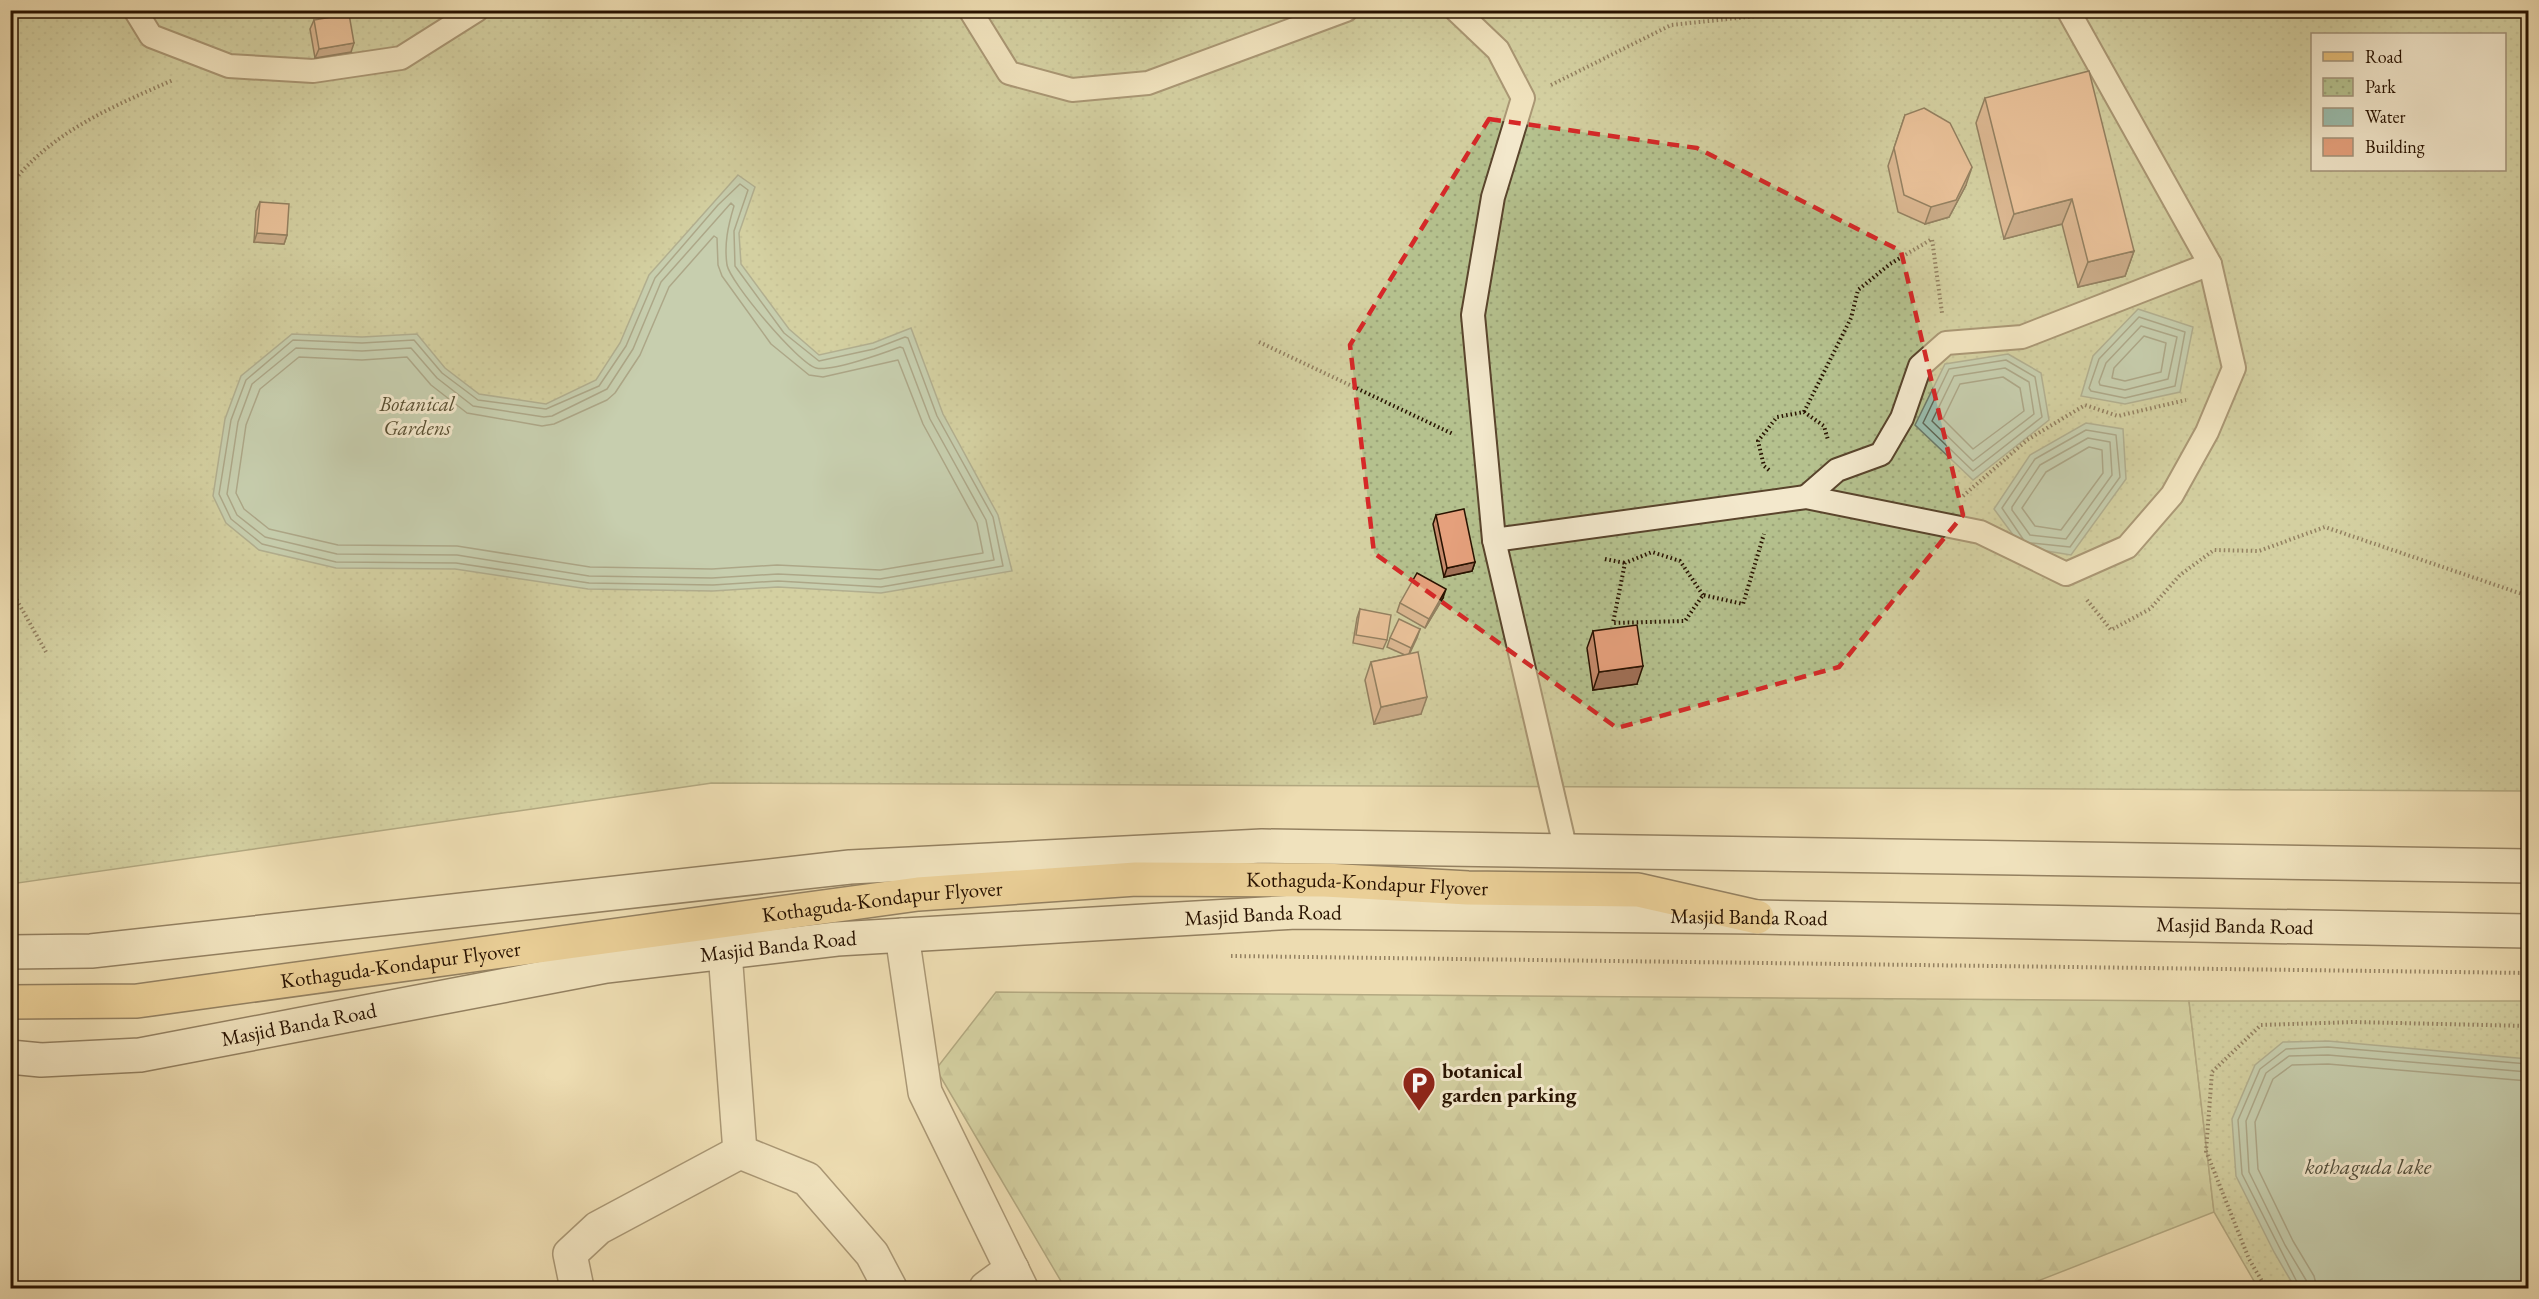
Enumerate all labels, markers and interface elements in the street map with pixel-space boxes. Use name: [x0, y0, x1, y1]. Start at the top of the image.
legend: [2311, 33, 2506, 171]
text: Road: [2365, 45, 2404, 68]
text: Park: [2365, 75, 2396, 98]
text: Water: [2365, 105, 2406, 128]
text: Building: [2365, 135, 2425, 158]
park label: Botanical Gardens: [378, 390, 456, 441]
street label: Kothaguda-Kondapur Flyover: [1246, 866, 1488, 901]
street label: Kothaguda-Kondapur Flyover: [760, 874, 1003, 928]
street label: Masjid Banda Road: [1184, 898, 1342, 932]
street label: Masjid Banda Road: [1670, 902, 1828, 931]
street label: Masjid Banda Road: [2156, 910, 2314, 940]
street label: Masjid Banda Road: [698, 924, 858, 968]
street label: Kothaguda-Kondapur Flyover: [279, 935, 522, 994]
street label: Masjid Banda Road: [219, 996, 379, 1052]
place label: botanical garden parking: [1442, 1057, 1577, 1108]
parking icon: botanical garden parking: [1401, 1065, 1437, 1112]
water label: kothaguda lake: [2305, 1152, 2432, 1181]

